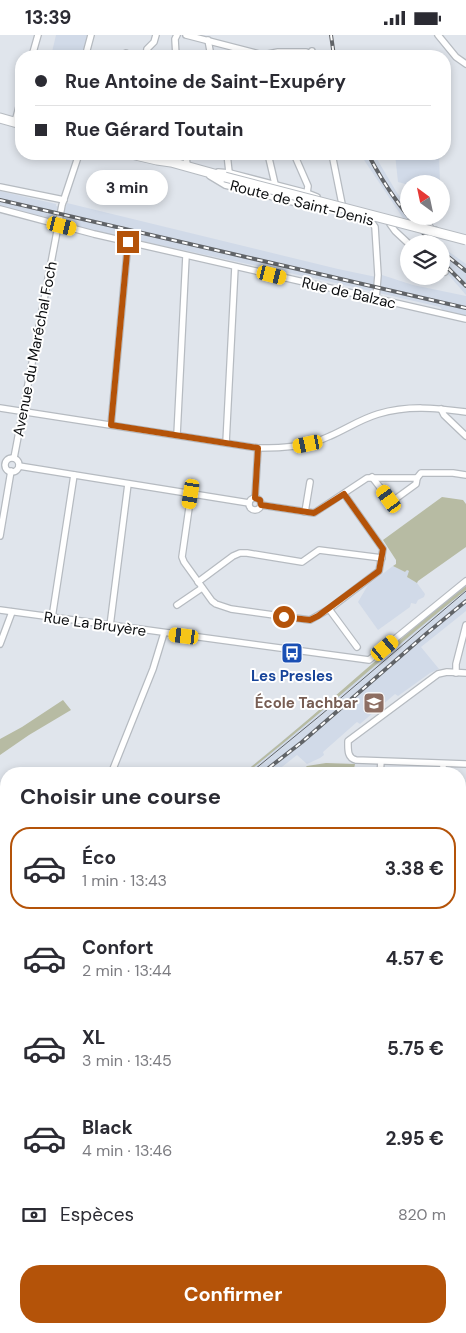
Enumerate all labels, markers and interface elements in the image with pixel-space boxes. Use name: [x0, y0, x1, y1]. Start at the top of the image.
text: 13:39: [25, 5, 71, 30]
text: Rue Antoine de Saint-Exupéry: [65, 69, 346, 94]
text: Rue Gérard Toutain: [65, 117, 243, 142]
callout: 3 min: [87, 169, 169, 205]
street label: Route de Saint-Denis: [228, 175, 376, 231]
north arrow: [400, 175, 450, 225]
map controls: [400, 175, 450, 285]
text: 3 min: [106, 177, 148, 198]
car: [45, 215, 78, 237]
route end: [117, 231, 139, 253]
button: layers: [400, 235, 450, 285]
street label: Avenue du Maréchal Foch: [8, 260, 62, 438]
car: [255, 264, 288, 286]
street label: Rue de Balzac: [300, 272, 398, 314]
car: [291, 434, 324, 454]
car: [181, 478, 200, 510]
car: [374, 482, 403, 516]
route start: [273, 606, 295, 628]
street label: Rue La Bruyère: [43, 607, 147, 641]
car: [168, 627, 199, 645]
car: [368, 633, 401, 663]
bus stop icon: Les Presles: [280, 641, 304, 665]
place label: Les Presles: [251, 666, 333, 686]
school or university icon: École Tachbar: [362, 691, 386, 715]
place label: École Tachbar: [255, 693, 358, 713]
text: Choisir une course: [20, 782, 221, 811]
text: Éco: [82, 845, 116, 870]
icon: car: [22, 846, 67, 891]
text: 3.38 €: [385, 856, 444, 881]
text: 1 min · 13:43: [82, 870, 167, 891]
text: Confort: [82, 935, 154, 960]
icon: car: [22, 936, 67, 981]
text: 4.57 €: [385, 946, 444, 971]
text: 2 min · 13:44: [82, 960, 172, 981]
text: XL: [82, 1025, 105, 1050]
icon: car: [22, 1026, 67, 1071]
text: 5.75 €: [387, 1036, 444, 1061]
text: 3 min · 13:45: [82, 1050, 172, 1071]
text: Black: [82, 1115, 133, 1140]
icon: car: [22, 1116, 67, 1161]
text: 2.95 €: [385, 1126, 444, 1151]
text: 4 min · 13:46: [82, 1140, 172, 1161]
icon: cash: [20, 1201, 48, 1229]
text: Espèces: [60, 1202, 134, 1227]
text: 820 m: [398, 1204, 446, 1225]
button: Confirmer: [20, 1265, 446, 1323]

